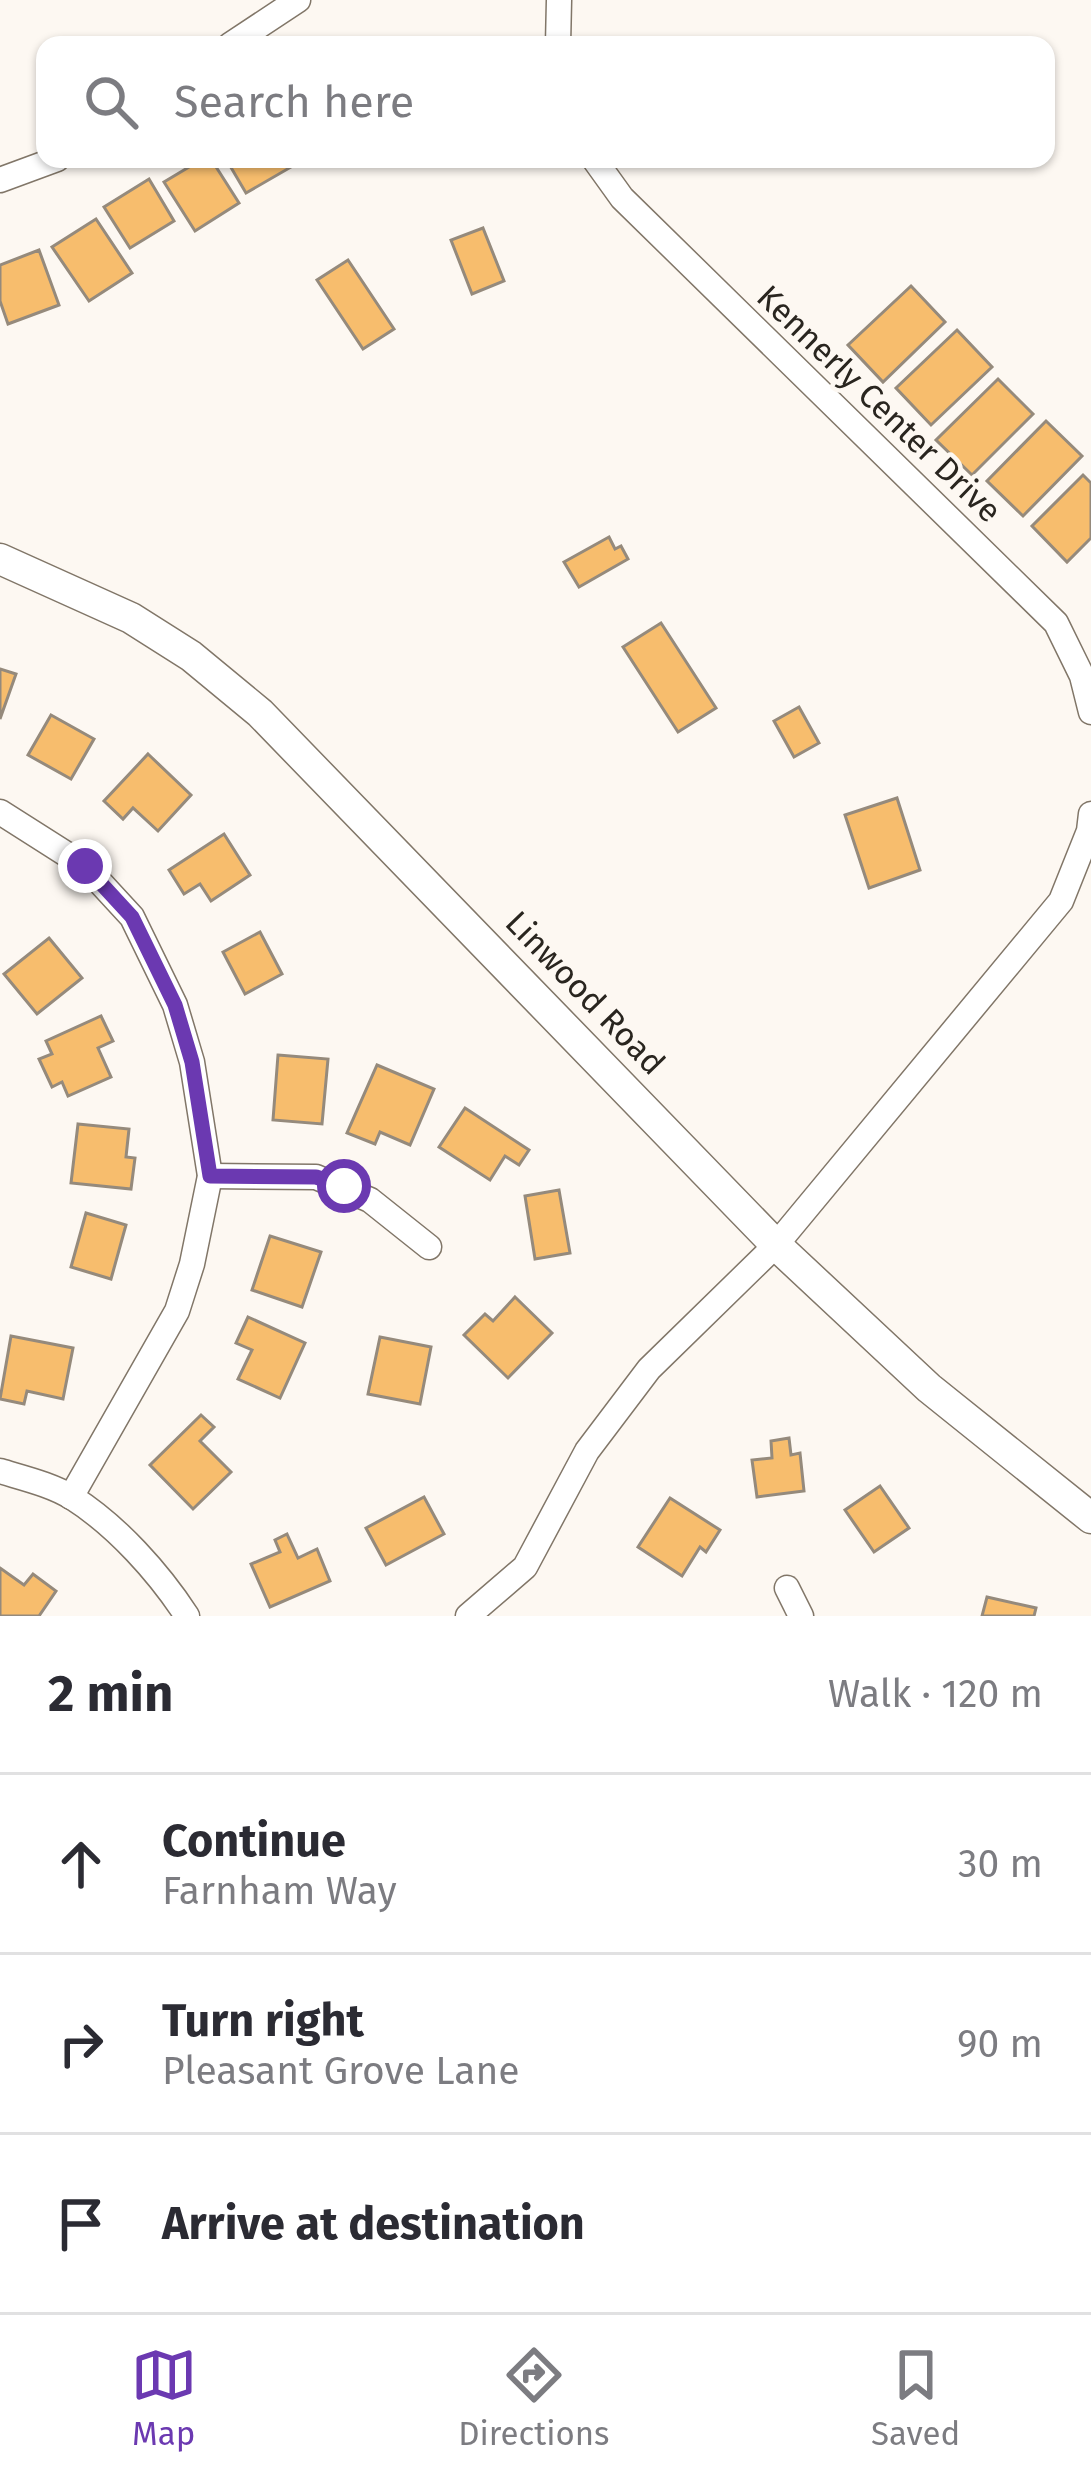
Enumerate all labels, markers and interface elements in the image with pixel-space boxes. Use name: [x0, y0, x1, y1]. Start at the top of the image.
search box: [36, 36, 1055, 168]
icon: search: [78, 69, 144, 135]
text: Search here: [174, 75, 414, 129]
street label: Kennerly Center Drive: [749, 277, 1009, 531]
route end: [58, 839, 112, 893]
street label: Linwood Road: [497, 903, 673, 1083]
route start: [317, 1159, 371, 1213]
text: 2 min: [48, 1663, 173, 1725]
text: Walk · 120 m: [828, 1671, 1043, 1717]
text: Continue: [162, 1814, 346, 1868]
icon: ahead: [48, 1831, 114, 1897]
text: 30 m: [958, 1841, 1043, 1887]
text: Farnham Way: [162, 1868, 397, 1914]
text: Turn right: [162, 1994, 364, 2048]
icon: right: [48, 2011, 114, 2077]
text: 90 m: [957, 2021, 1043, 2067]
text: Pleasant Grove Lane: [162, 2048, 520, 2094]
icon: arrive: [48, 2191, 114, 2257]
text: Arrive at destination: [162, 2197, 585, 2251]
tab: Map: [131, 2342, 197, 2454]
tab: Directions: [458, 2342, 610, 2454]
tab: Saved: [871, 2342, 960, 2454]

